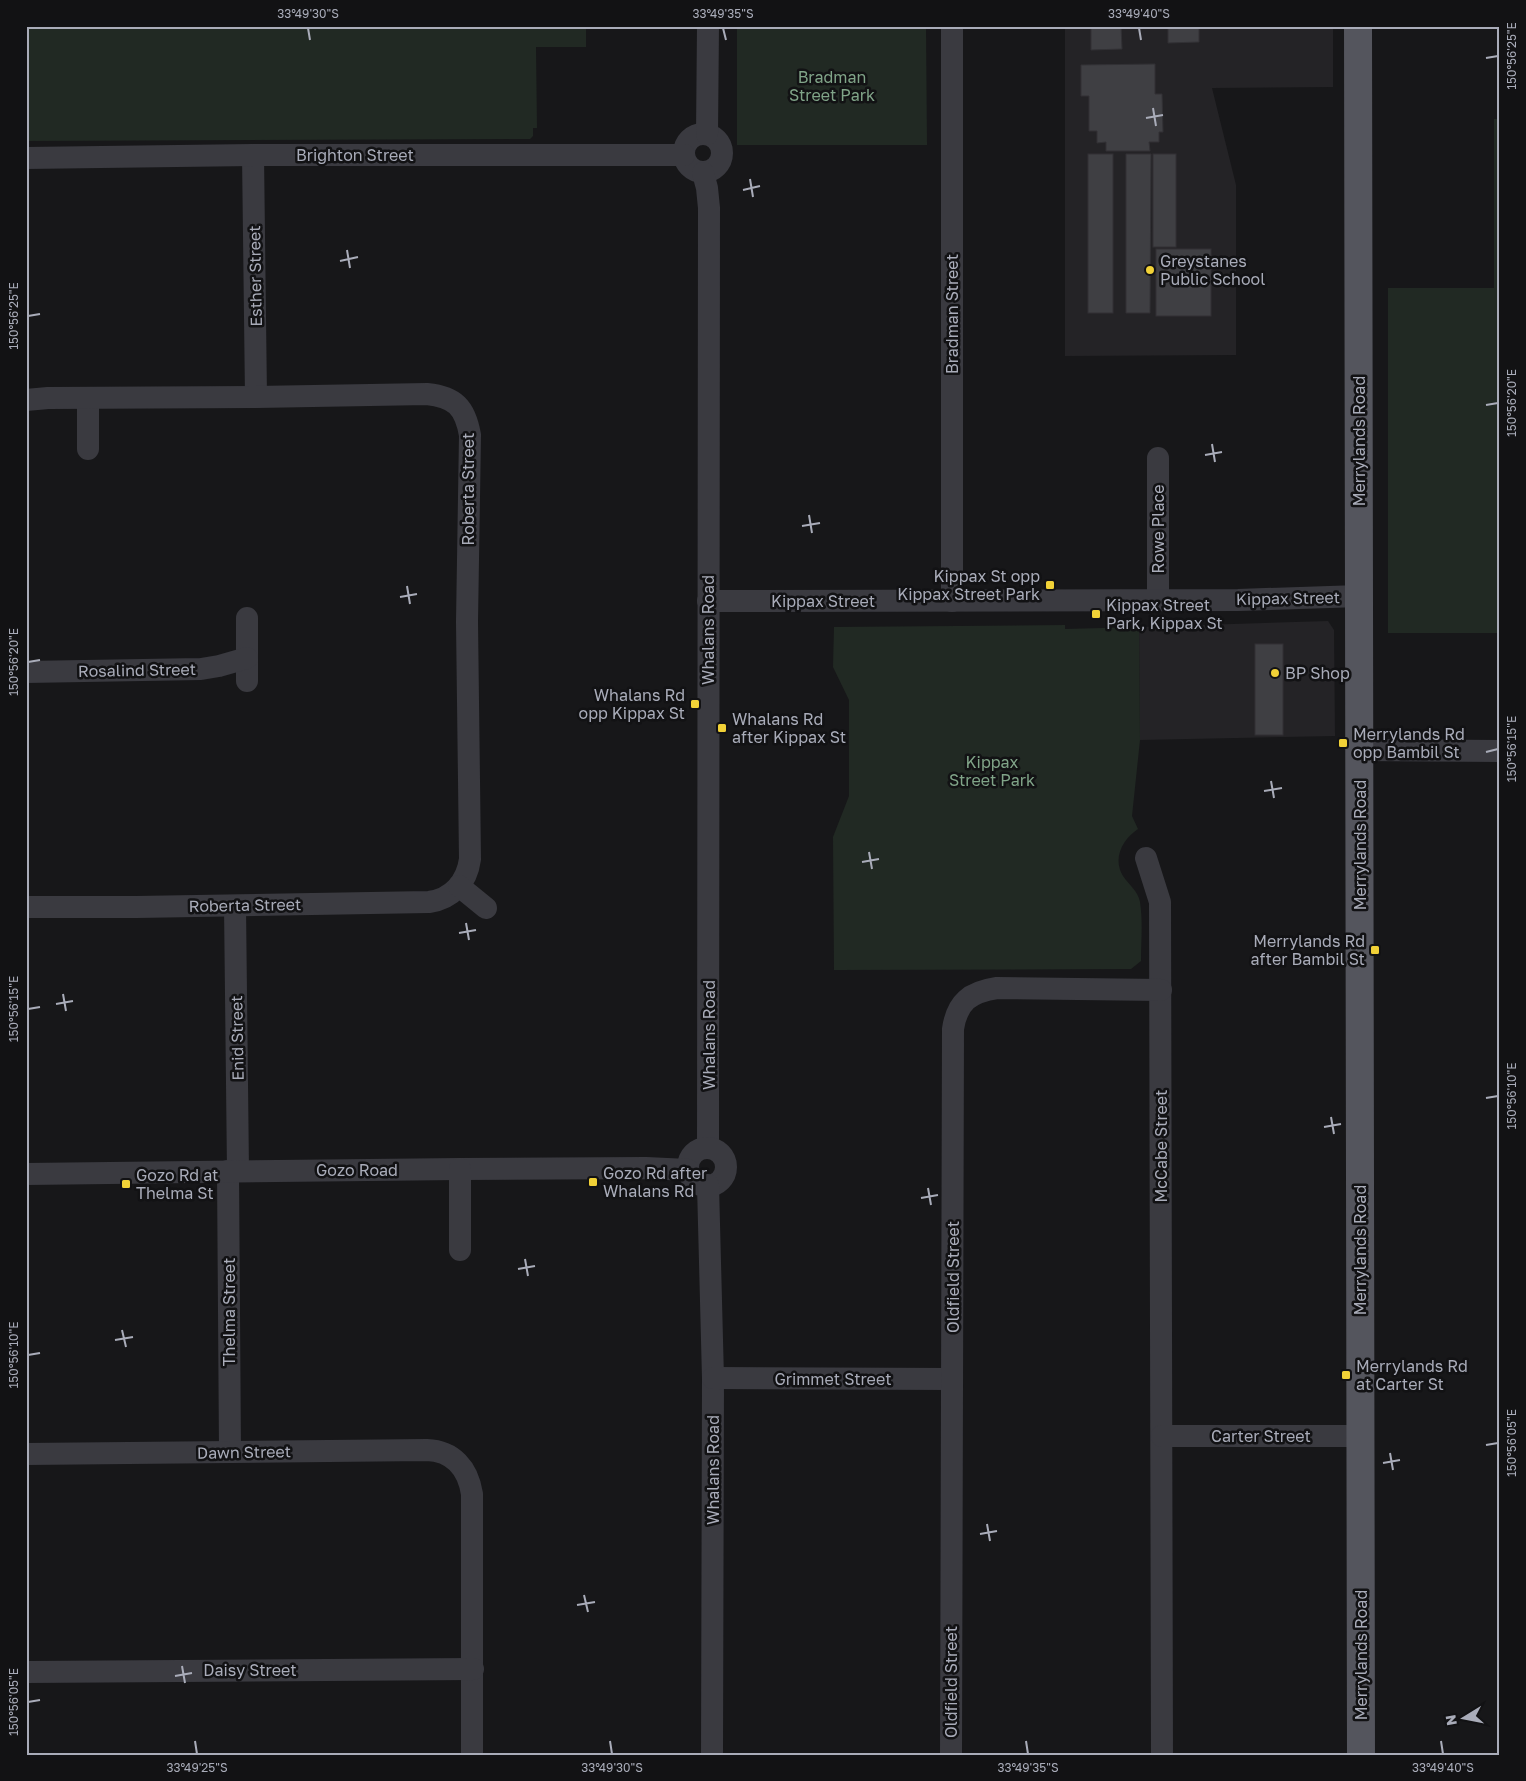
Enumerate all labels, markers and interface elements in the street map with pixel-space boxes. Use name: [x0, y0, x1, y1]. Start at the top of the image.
text: 33°49'30"S: [277, 6, 339, 21]
text: 33°49'35"S: [692, 6, 754, 21]
text: 33°49'40"S: [1108, 6, 1170, 21]
text: 150°56'25"E: [1504, 22, 1519, 90]
park label: Bradman Street Park: [789, 67, 875, 105]
street label: Brighton Street: [296, 145, 414, 165]
street label: Esther Street: [244, 225, 266, 327]
place label: Greystanes Public School: [1160, 251, 1265, 289]
street label: Bradman Street: [942, 254, 962, 374]
marker: Greystanes Public School: [1144, 264, 1156, 276]
text: 150°56'25"E: [6, 282, 21, 350]
text: 150°56'20"E: [1504, 369, 1519, 437]
street label: Merrylands Road: [1349, 376, 1369, 506]
street label: Roberta Street: [458, 433, 478, 545]
street label: Rowe Place: [1148, 485, 1168, 573]
place label: Kippax St opp Kippax Street Park: [897, 566, 1040, 604]
street label: Whalans Road: [698, 575, 718, 685]
marker: Kippax St opp Kippax Street Park: [1044, 579, 1056, 591]
street label: Kippax Street: [1236, 587, 1340, 609]
street label: Kippax Street: [771, 591, 875, 611]
place label: Kippax Street Park, Kippax St: [1106, 595, 1223, 633]
marker: Kippax Street Park, Kippax St: [1090, 608, 1102, 620]
text: 150°56'20"E: [6, 628, 21, 696]
street label: Rosalind Street: [78, 659, 196, 681]
place label: BP Shop: [1285, 663, 1350, 683]
marker: BP Shop: [1269, 667, 1281, 679]
place label: Whalans Rd opp Kippax St: [579, 685, 685, 723]
marker: Whalans Rd opp Kippax St: [689, 698, 701, 710]
place label: Whalans Rd after Kippax St: [732, 709, 846, 747]
text: 150°56'15"E: [1504, 716, 1519, 782]
marker: Whalans Rd after Kippax St: [716, 722, 728, 734]
place label: Merrylands Rd opp Bambil St: [1353, 724, 1465, 762]
marker: Merrylands Rd opp Bambil St: [1337, 737, 1349, 749]
park label: Kippax Street Park: [949, 752, 1035, 790]
street label: Merrylands Road: [1350, 780, 1370, 910]
street label: Roberta Street: [188, 894, 302, 916]
place label: Merrylands Rd after Bambil St: [1251, 931, 1365, 969]
marker: Merrylands Rd after Bambil St: [1369, 944, 1381, 956]
text: 150°56'15"E: [6, 976, 21, 1042]
street label: Whalans Road: [699, 980, 719, 1090]
street label: Enid Street: [226, 995, 248, 1081]
text: 150°56'10"E: [1504, 1062, 1519, 1130]
street label: McCabe Street: [1151, 1090, 1171, 1202]
street label: Gozo Road: [316, 1160, 398, 1180]
place label: Gozo Rd after Whalans Rd: [603, 1163, 707, 1201]
place label: Gozo Rd at Thelma St: [136, 1165, 218, 1203]
marker: Gozo Rd after Whalans Rd: [587, 1176, 599, 1188]
marker: Gozo Rd at Thelma St: [120, 1178, 132, 1190]
street label: Merrylands Road: [1350, 1185, 1370, 1315]
street label: Oldfield Street: [943, 1221, 963, 1333]
street label: Thelma Street: [219, 1258, 239, 1366]
text: 150°56'10"E: [6, 1321, 21, 1389]
place label: Merrylands Rd at Carter St: [1356, 1356, 1468, 1394]
street label: Grimmet Street: [774, 1369, 892, 1389]
marker: Merrylands Rd at Carter St: [1340, 1369, 1352, 1381]
text: 150°56'05"E: [1504, 1409, 1519, 1477]
street label: Whalans Road: [703, 1415, 723, 1525]
street label: Carter Street: [1211, 1426, 1311, 1446]
street label: Dawn Street: [197, 1441, 291, 1463]
street label: Merrylands Road: [1351, 1590, 1371, 1720]
street label: Oldfield Street: [941, 1626, 961, 1738]
street label: Daisy Street: [203, 1660, 297, 1680]
text: 150°56'05"E: [6, 1668, 21, 1736]
north arrow: [1438, 1694, 1488, 1744]
text: N: [1441, 1714, 1460, 1727]
text: 33°49'25"S: [166, 1760, 228, 1775]
text: 33°49'30"S: [581, 1760, 643, 1775]
text: 33°49'35"S: [997, 1760, 1059, 1775]
text: 33°49'40"S: [1412, 1760, 1474, 1775]

